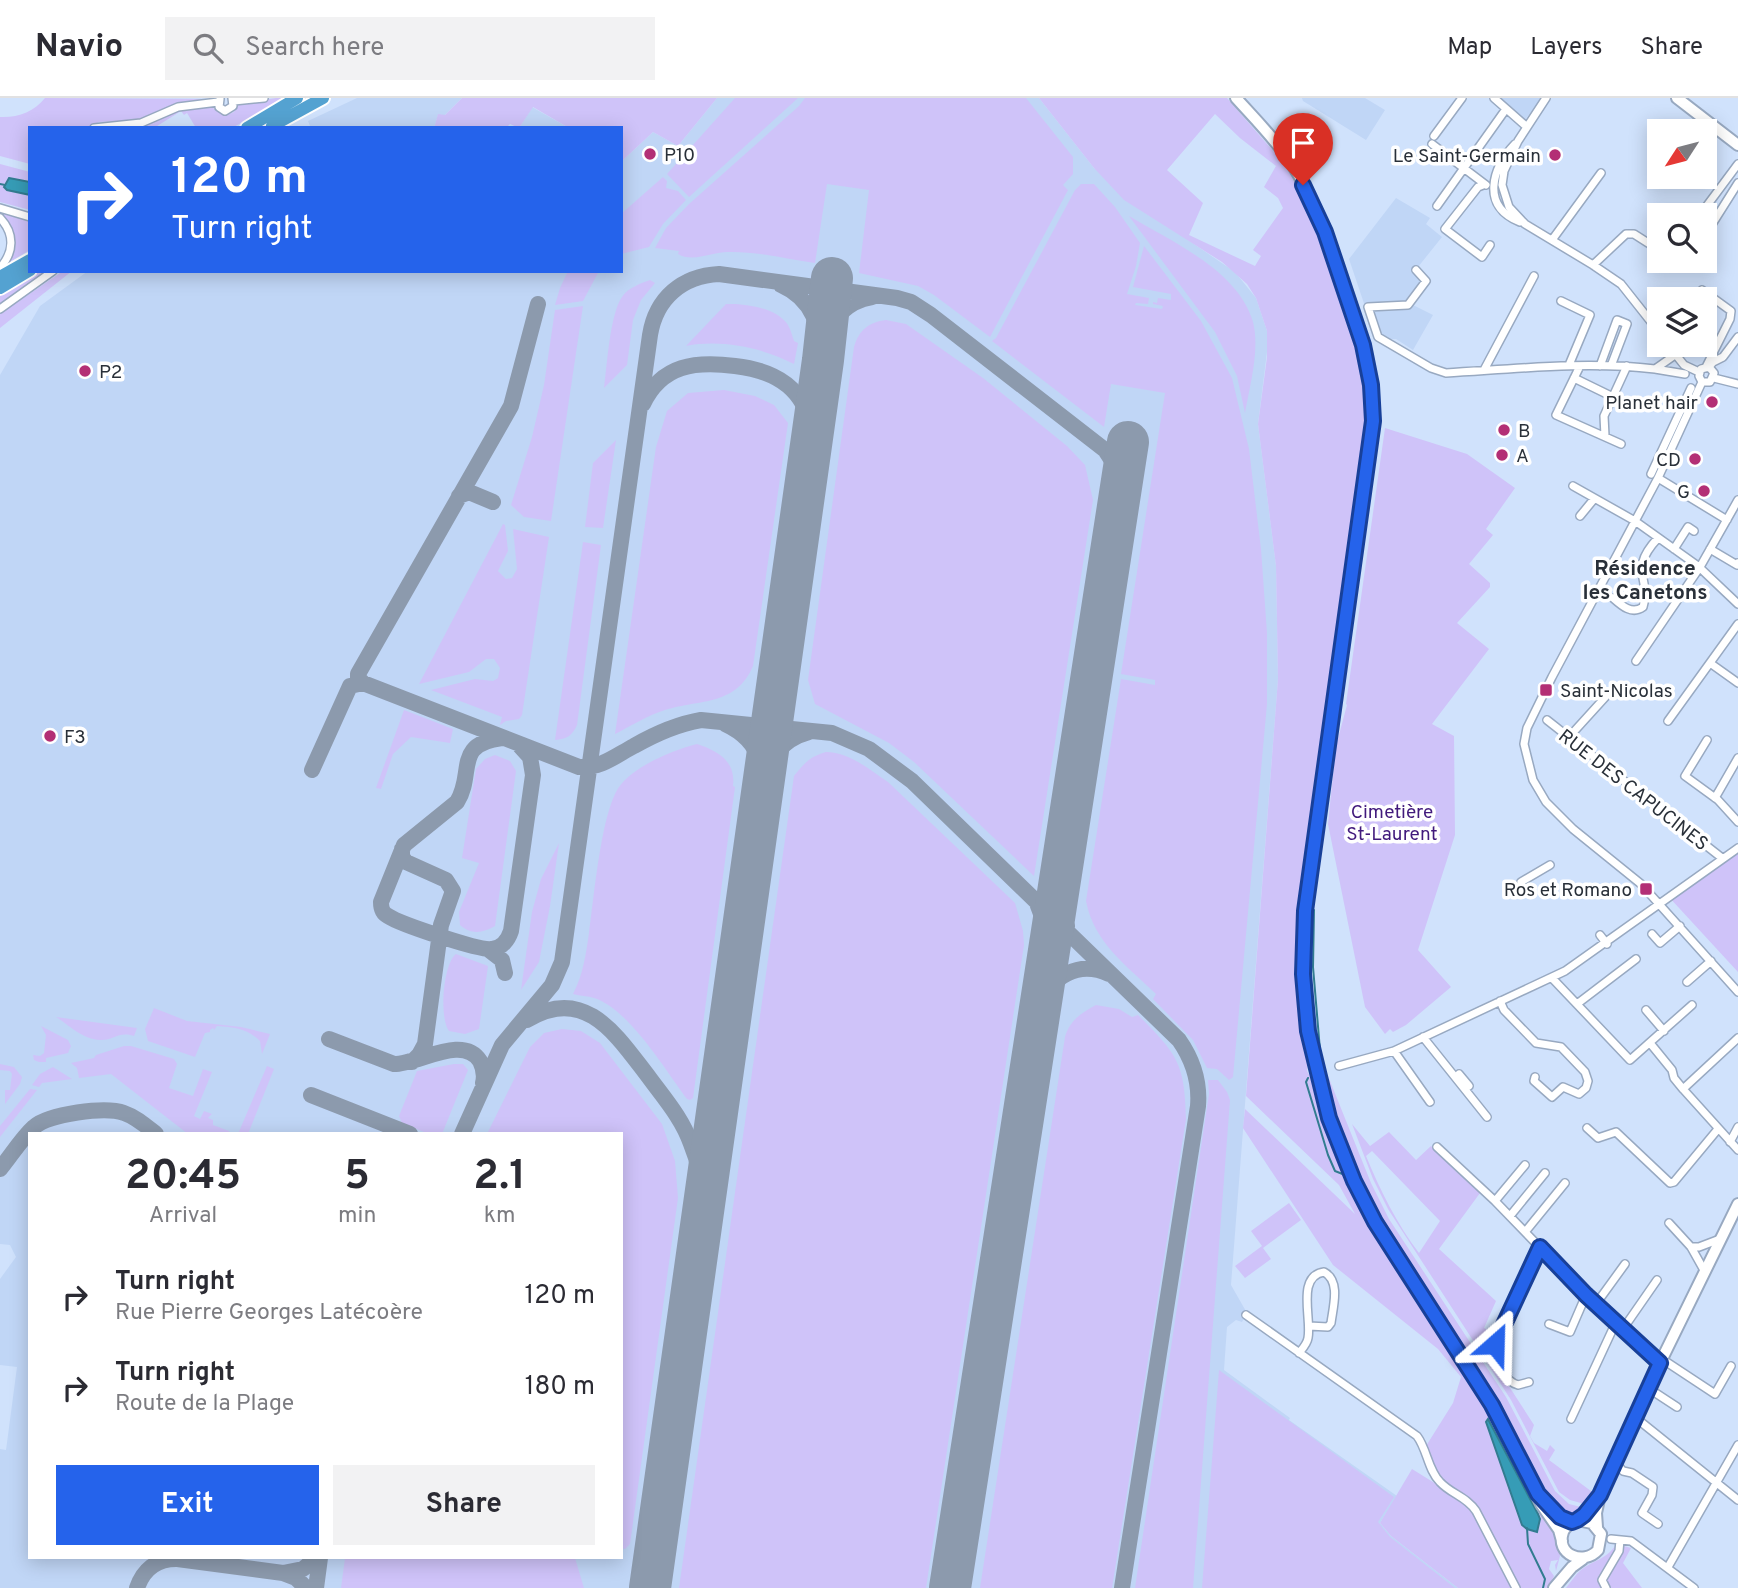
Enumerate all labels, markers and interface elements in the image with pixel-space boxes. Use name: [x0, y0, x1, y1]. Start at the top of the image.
search box: [165, 17, 655, 80]
text: Navio: [35, 27, 123, 69]
icon: search: [189, 29, 227, 67]
text: Search here: [245, 32, 384, 65]
text: Map: [1447, 33, 1492, 63]
text: Layers: [1530, 33, 1602, 63]
text: Share: [1640, 33, 1703, 63]
pin: [1273, 113, 1333, 185]
north arrow: [1647, 119, 1717, 189]
map controls: [1647, 119, 1717, 357]
icon: arrive: [1284, 124, 1322, 162]
place label: P10: [664, 144, 695, 168]
place label: Le Saint-Germain: [1393, 145, 1541, 169]
marker: P10: [642, 146, 658, 162]
marker: Le Saint-Germain: [1547, 147, 1563, 163]
text: 120 m: [171, 149, 308, 211]
icon: right: [56, 154, 147, 245]
button: search: [1647, 203, 1717, 273]
text: Turn right: [171, 210, 313, 250]
button: layers: [1647, 287, 1717, 357]
place label: P2: [99, 361, 122, 385]
marker: P2: [77, 363, 93, 379]
place label: Planet hair: [1605, 392, 1699, 416]
marker: Planet hair: [1704, 394, 1720, 410]
place label: B: [1518, 420, 1530, 444]
marker: B: [1496, 422, 1512, 438]
place label: A: [1516, 445, 1529, 469]
marker: A: [1494, 447, 1510, 463]
place label: CD: [1656, 449, 1681, 473]
marker: CD: [1687, 451, 1703, 467]
place label: G: [1677, 481, 1690, 505]
marker: G: [1696, 483, 1712, 499]
district label: Résidence les Canetons: [1582, 556, 1708, 607]
place label: Saint-Nicolas: [1560, 680, 1673, 704]
marker: Saint-Nicolas: [1538, 682, 1554, 698]
street label: RUE DES CAPUCINES: [1553, 724, 1713, 857]
place label: F3: [64, 726, 86, 750]
marker: F3: [42, 728, 58, 744]
park label: Cimetière St-Laurent: [1346, 801, 1438, 847]
place label: Ros et Romano: [1504, 879, 1632, 903]
marker: Ros et Romano: [1638, 881, 1654, 897]
text: 20:45: [125, 1151, 241, 1204]
text: 5: [344, 1151, 370, 1204]
text: 2.1: [473, 1151, 526, 1204]
text: Arrival: [149, 1202, 217, 1231]
text: min: [338, 1202, 376, 1231]
text: km: [484, 1202, 516, 1231]
text: Turn right: [115, 1266, 235, 1299]
icon: right: [56, 1278, 94, 1316]
text: 120 m: [525, 1280, 595, 1313]
text: Rue Pierre Georges Latécoère: [115, 1299, 423, 1328]
position arrow: [1458, 1307, 1532, 1381]
text: Turn right: [115, 1357, 235, 1390]
icon: right: [56, 1369, 94, 1407]
text: 180 m: [525, 1371, 595, 1404]
text: Route de la Plage: [115, 1390, 294, 1419]
button: Exit: [56, 1465, 319, 1545]
button: Share: [333, 1465, 595, 1545]

